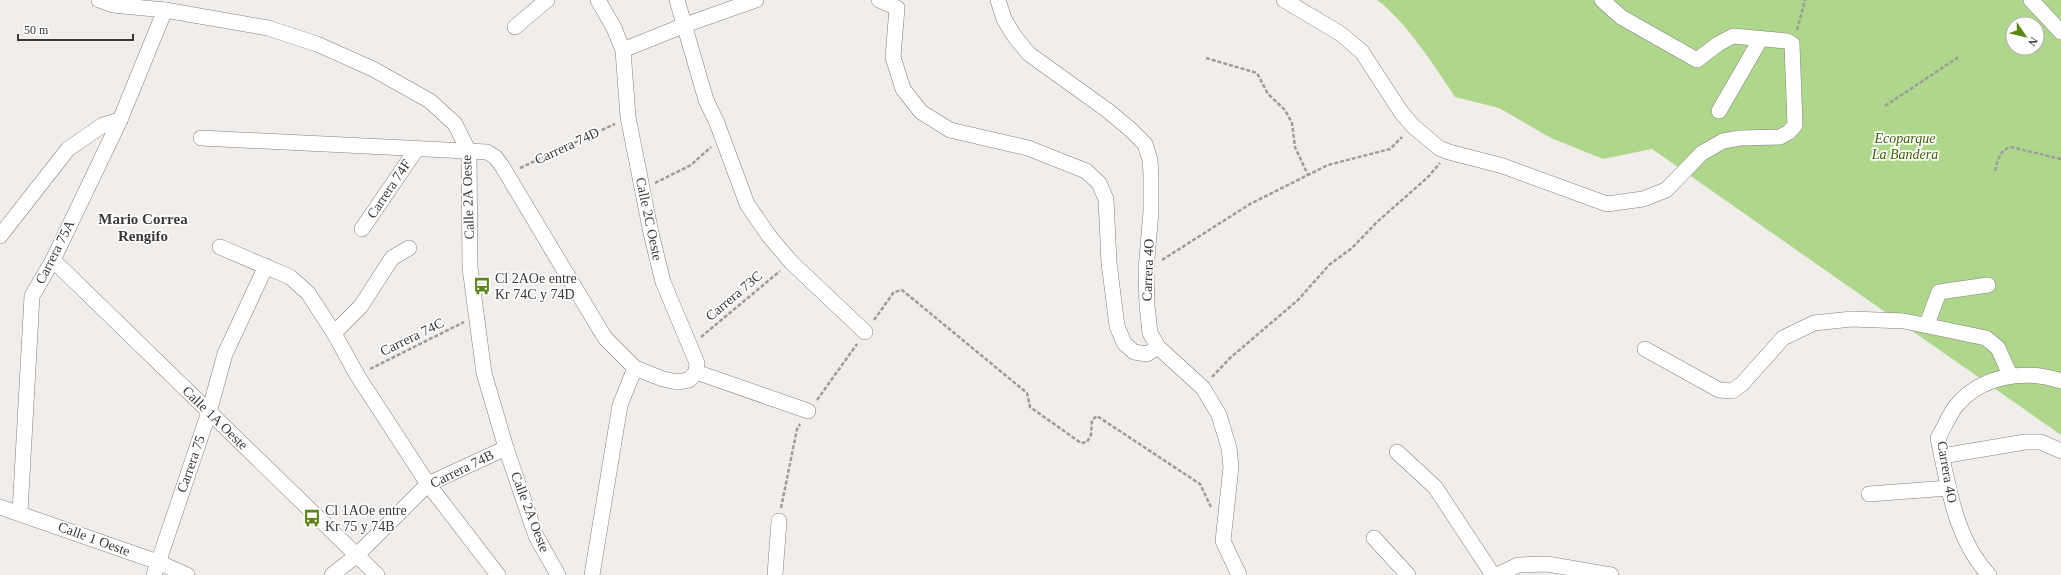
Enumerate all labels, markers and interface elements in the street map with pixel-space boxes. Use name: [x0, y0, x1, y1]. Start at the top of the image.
scale bar: [18, 16, 133, 42]
north arrow: [2005, 16, 2045, 56]
text: 50 m: [24, 23, 49, 37]
text: N: [2026, 35, 2040, 48]
street label: Carrera 74D: [532, 125, 602, 167]
park label: Ecoparque La Bandera: [1871, 131, 1938, 162]
street label: Calle 2A Oeste: [459, 154, 477, 240]
street label: Carrera 74F: [364, 157, 414, 221]
street label: Calle 2C Oeste: [633, 176, 665, 262]
district label: Mario Correa Rengifo: [98, 211, 188, 244]
street label: Carrera 75A: [33, 217, 78, 286]
street label: Carrera 4O: [1139, 238, 1157, 302]
street label: Carrera 73C: [703, 268, 765, 324]
place label: Cl 2AOe entre Kr 74C y 74D: [495, 271, 577, 302]
bus stop icon: Cl 2AOe entre Kr 74C y 74D: [472, 276, 492, 296]
street label: Carrera 74C: [378, 315, 446, 359]
street label: Calle 1A Oeste: [179, 383, 251, 453]
street label: Carrera 75: [174, 433, 208, 495]
street label: Carrera 4O: [1934, 440, 1960, 504]
street label: Carrera 74B: [428, 447, 496, 491]
street label: Calle 2A Oeste: [508, 470, 552, 554]
place label: Cl 1AOe entre Kr 75 y 74B: [325, 503, 407, 534]
bus stop icon: Cl 1AOe entre Kr 75 y 74B: [302, 508, 322, 528]
street label: Calle 1 Oeste: [56, 519, 132, 559]

